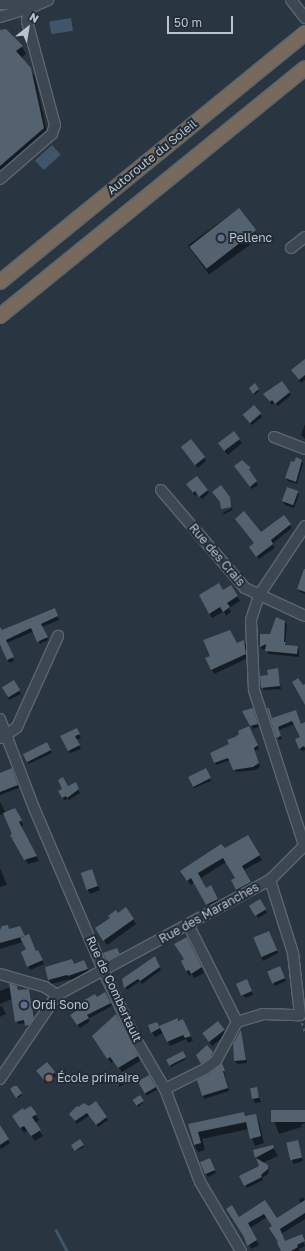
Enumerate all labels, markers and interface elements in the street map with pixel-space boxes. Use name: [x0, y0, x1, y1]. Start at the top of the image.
north arrow: [8, 8, 48, 48]
scale bar: [169, 8, 235, 34]
text: N: [28, 10, 41, 25]
text: 50 m: [174, 15, 202, 30]
street label: Autoroute du Soleil: [104, 116, 200, 198]
place label: Pellenc: [229, 231, 272, 245]
marker: Pellenc: [216, 233, 226, 243]
street label: Rue des Crais: [186, 521, 248, 589]
street label: Rue des Maranches: [157, 880, 261, 946]
street label: Rue de Combertault: [83, 934, 145, 1044]
place label: Ordi Sono: [32, 998, 88, 1012]
marker: Ordi Sono: [19, 1000, 29, 1010]
place label: École primaire: [57, 1071, 139, 1085]
marker: École primaire: [44, 1073, 54, 1083]

